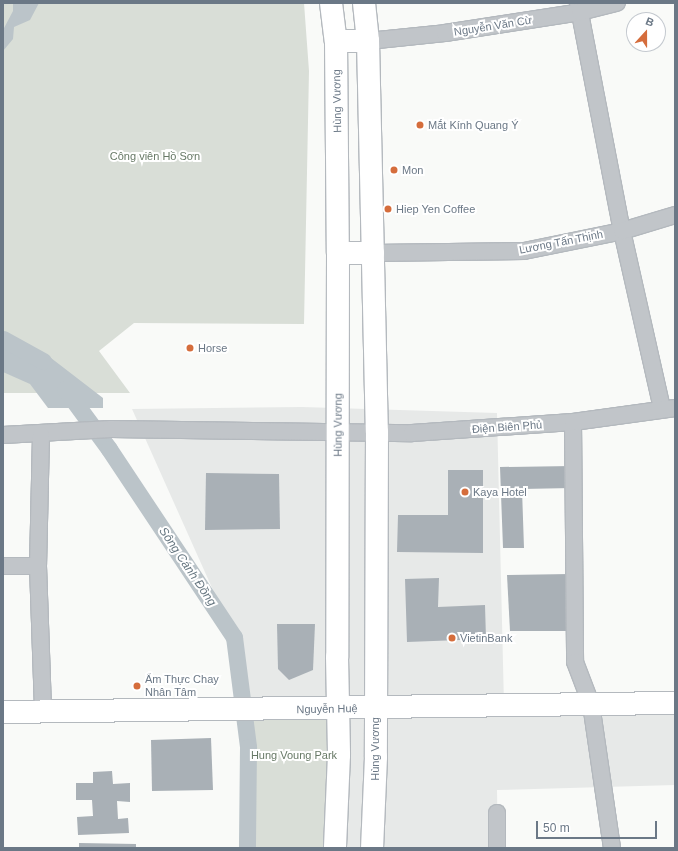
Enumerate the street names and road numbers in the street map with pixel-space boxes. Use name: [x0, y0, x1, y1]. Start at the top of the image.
street label: Nguyễn Văn Cừ: [453, 13, 533, 39]
street label: Hùng Vương: [330, 69, 344, 133]
street label: Lương Tấn Thịnh: [518, 227, 604, 257]
street label: Hùng Vương: [331, 393, 345, 457]
street label: Điện Biên Phủ: [471, 418, 543, 436]
street label: Nguyễn Huệ: [296, 702, 358, 716]
street label: Hùng Vương: [368, 717, 382, 781]

